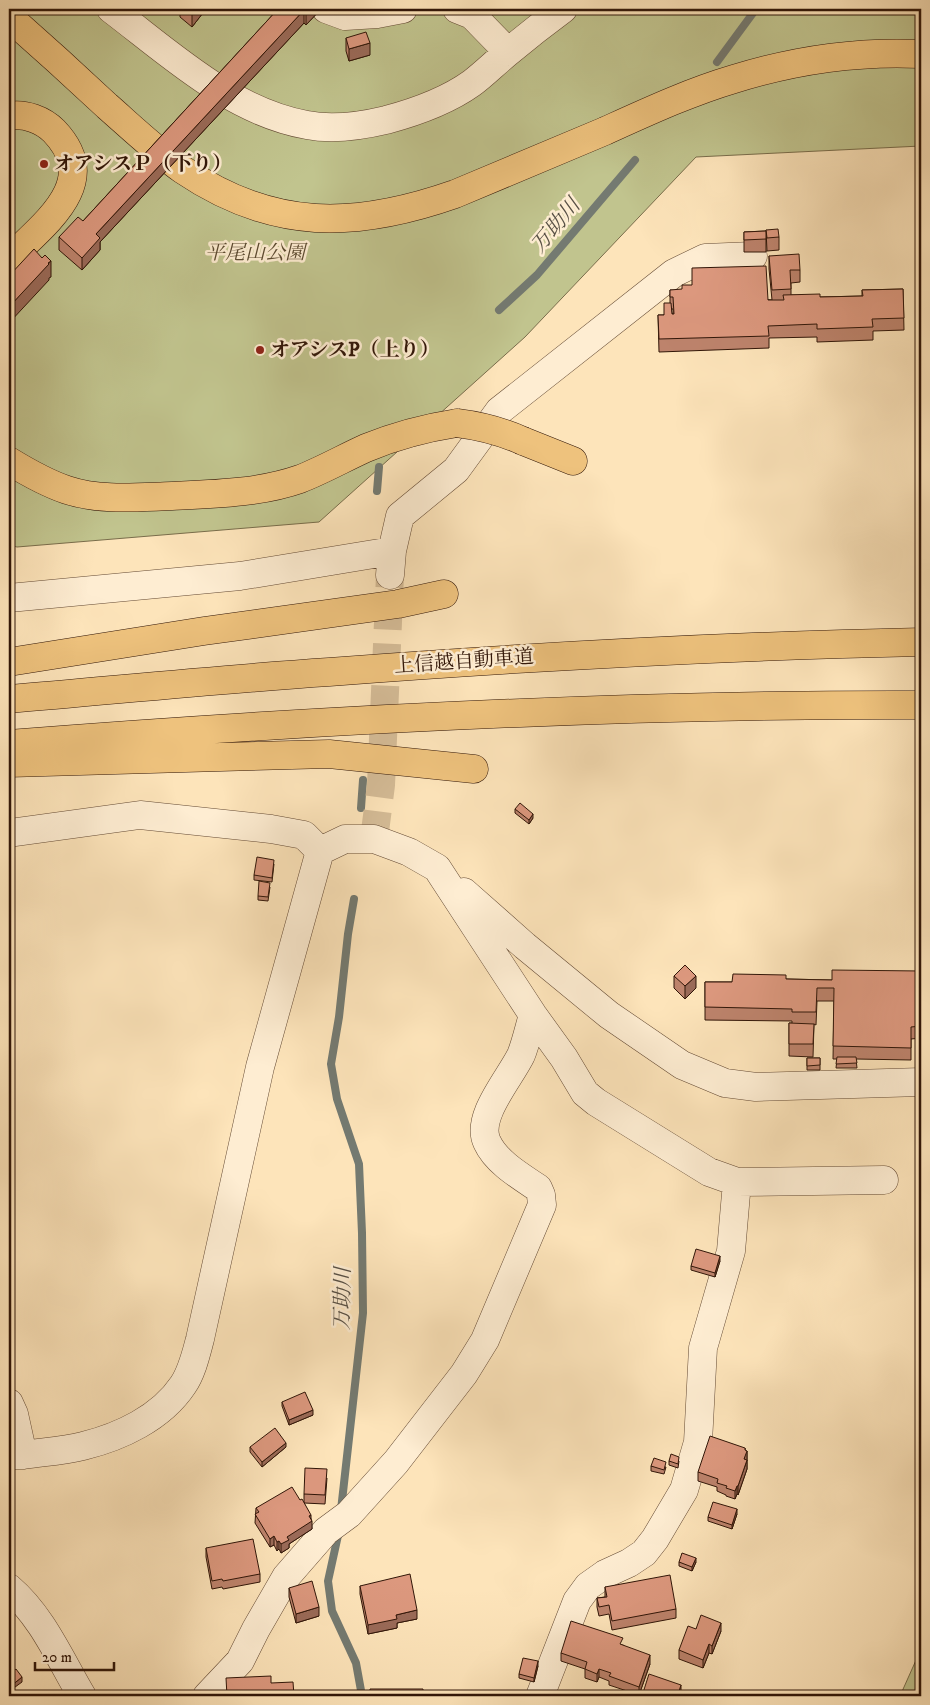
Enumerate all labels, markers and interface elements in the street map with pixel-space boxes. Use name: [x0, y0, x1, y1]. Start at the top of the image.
place label: オアシスＰ（下り）: [54, 152, 232, 177]
marker: オアシスＰ（下り）: [38, 158, 50, 170]
water label: 万助川: [526, 192, 587, 258]
park label: 平尾山公園: [205, 241, 308, 266]
place label: オアシスP（上り）: [270, 338, 440, 363]
marker: オアシスP（上り）: [254, 344, 266, 356]
street label: 上信越自動車道: [393, 645, 535, 679]
water label: 万助川: [329, 1265, 357, 1331]
scale bar: [35, 1640, 114, 1672]
text: 20 m: [42, 1648, 72, 1667]

